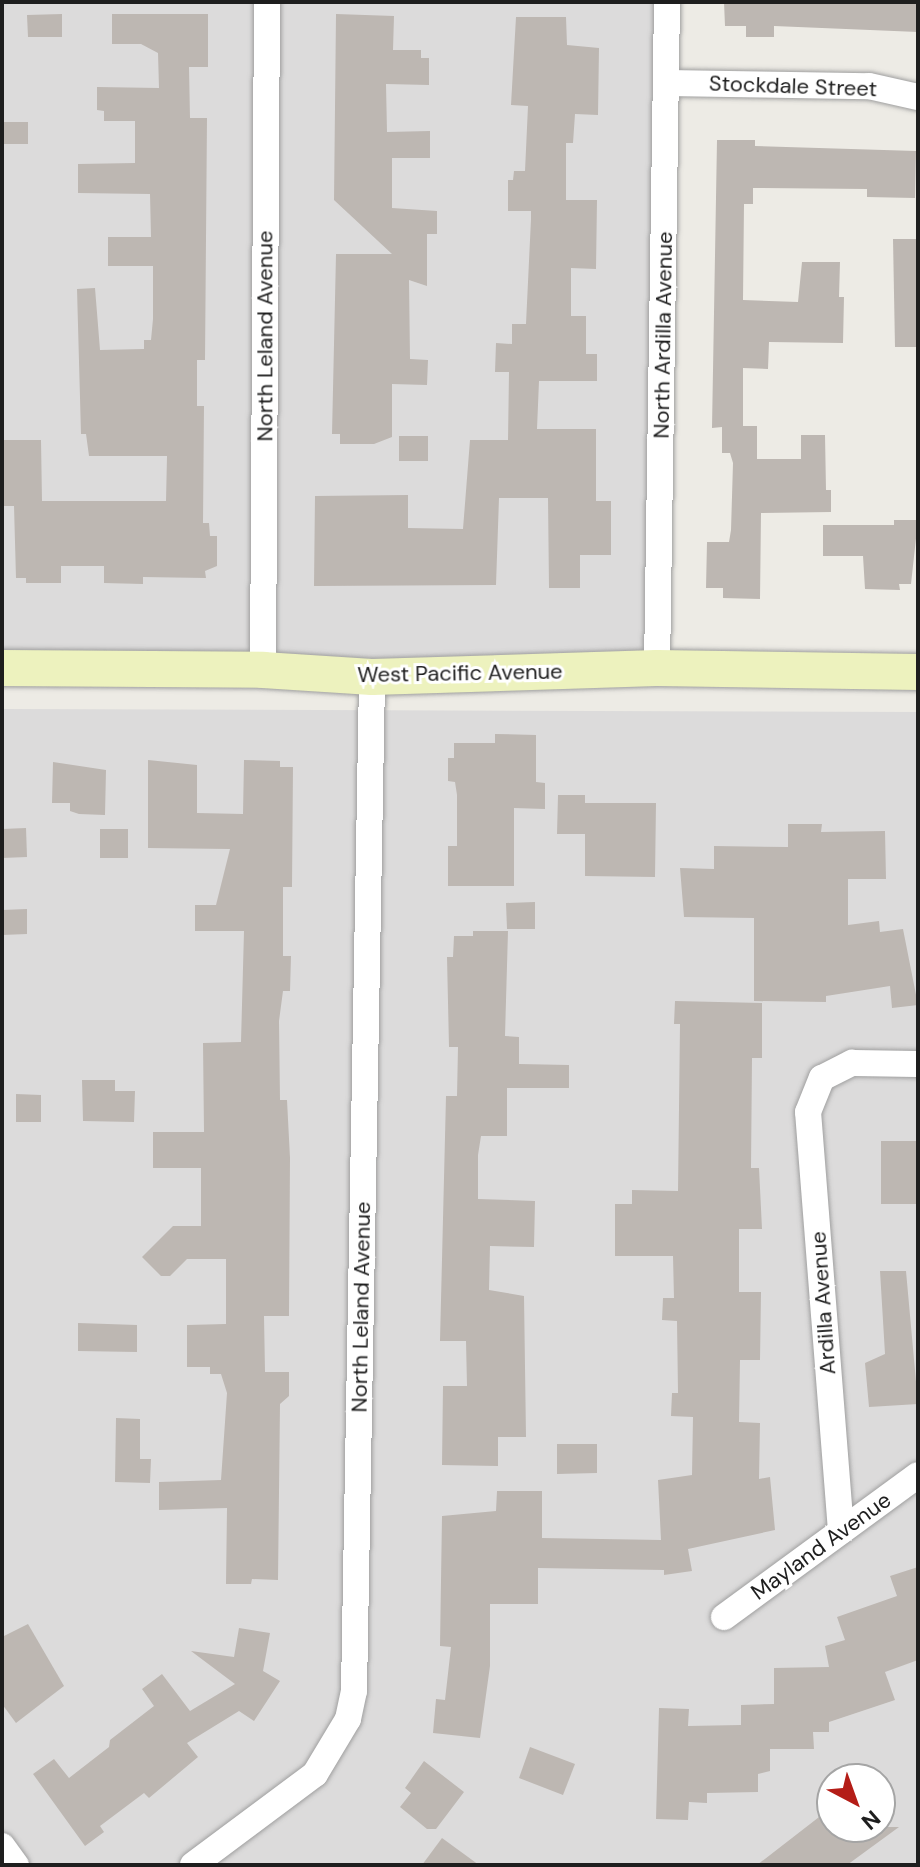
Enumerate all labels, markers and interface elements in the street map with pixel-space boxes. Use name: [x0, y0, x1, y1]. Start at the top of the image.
street label: Stockdale Street: [708, 70, 878, 102]
street label: North Leland Avenue: [252, 230, 278, 442]
street label: North Ardilla Avenue: [648, 231, 678, 439]
street label: West Pacific Avenue: [357, 658, 563, 688]
street label: North Leland Avenue: [346, 1201, 376, 1413]
street label: Ardilla Avenue: [805, 1230, 841, 1376]
street label: Mayland Avenue: [746, 1486, 896, 1606]
north arrow: [816, 1763, 896, 1843]
text: N: [855, 1804, 886, 1836]

